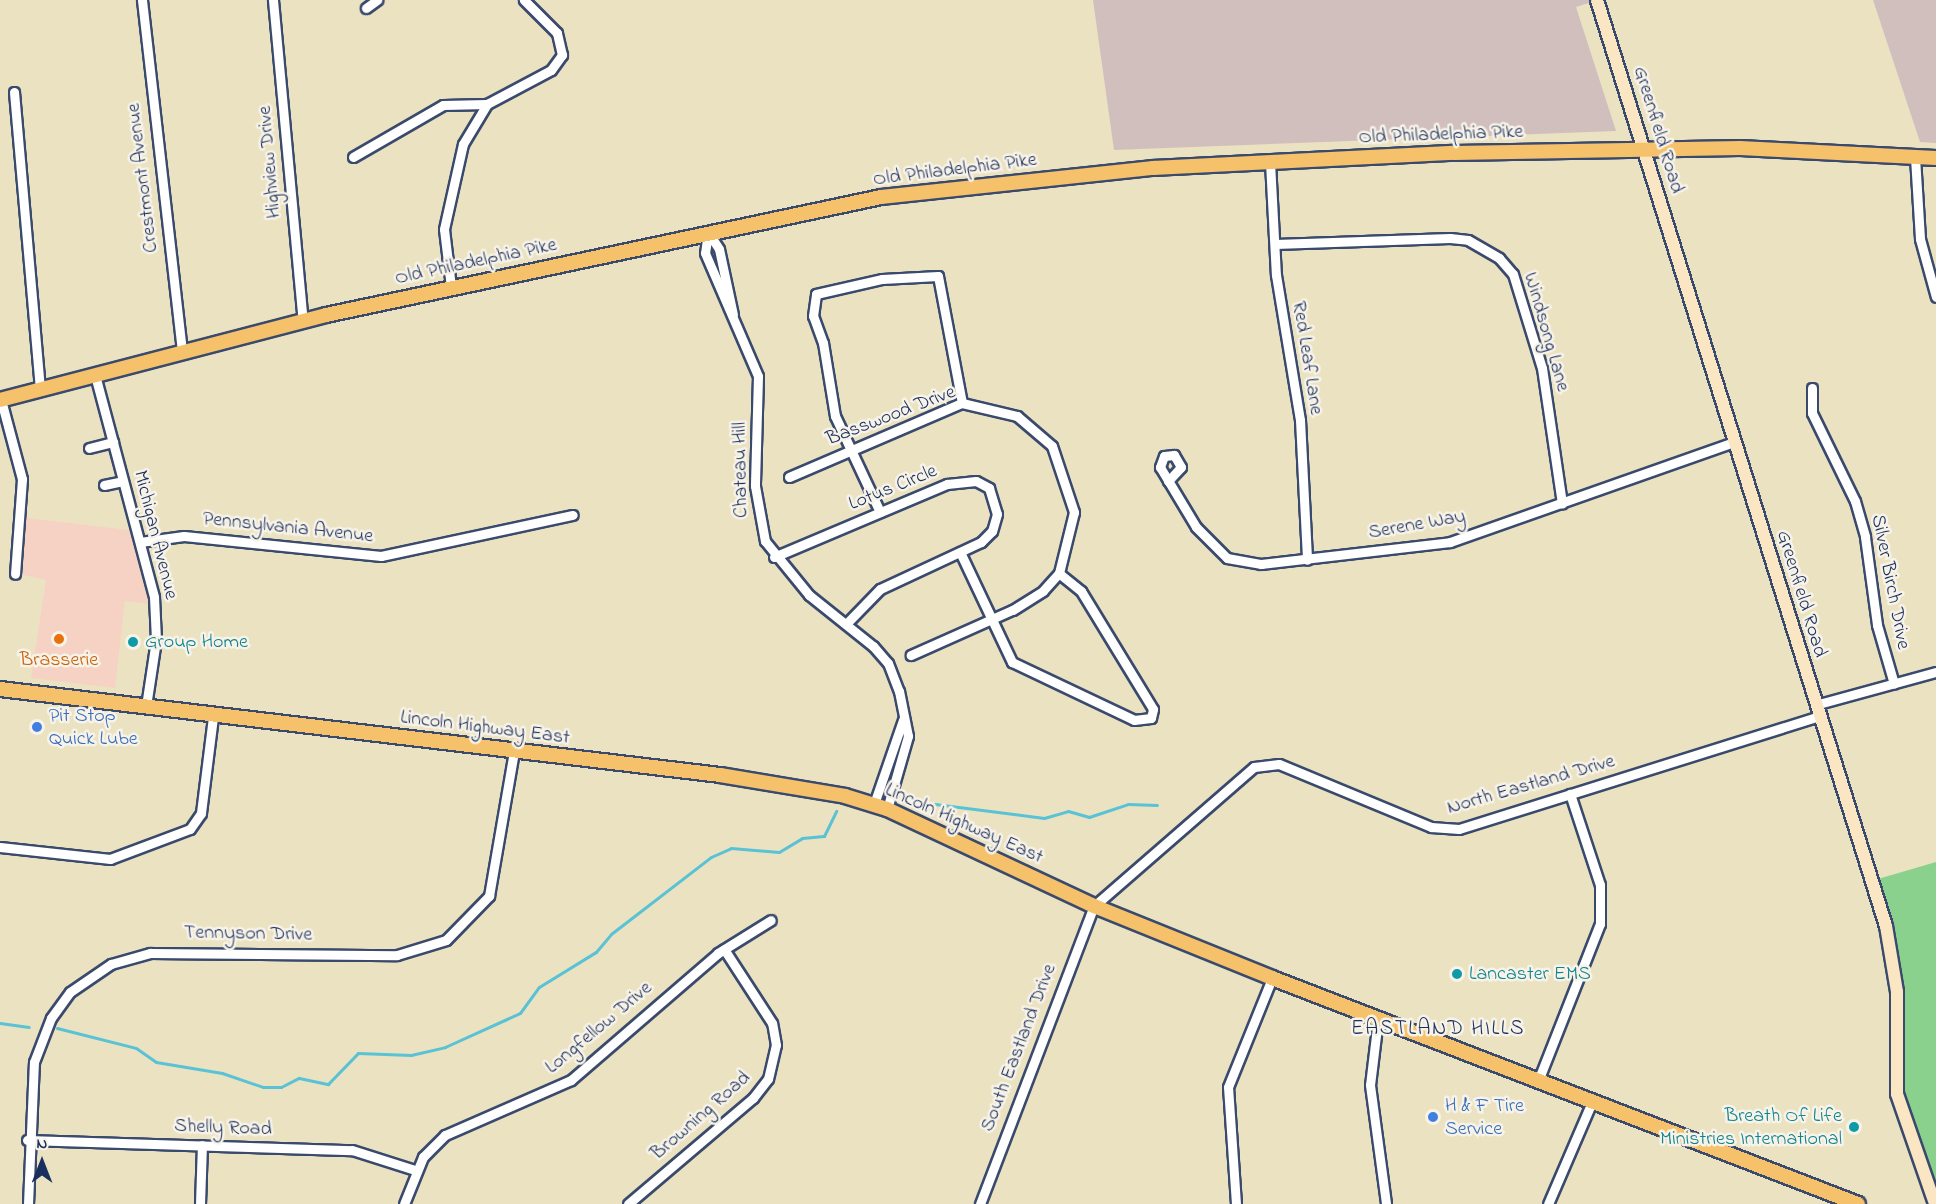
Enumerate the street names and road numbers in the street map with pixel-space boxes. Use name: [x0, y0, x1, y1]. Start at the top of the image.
street label: Greenfield Road: [1627, 64, 1689, 196]
street label: Crestmont Avenue: [122, 102, 164, 254]
street label: Highview Drive: [253, 105, 287, 219]
street label: Old Philadelphia Pike: [1358, 120, 1524, 150]
street label: Old Philadelphia Pike: [872, 148, 1038, 192]
street label: Old Philadelphia Pike: [393, 233, 559, 291]
street label: Windsong Lane: [1518, 270, 1574, 394]
street label: Red Leaf Lane: [1286, 299, 1328, 417]
street label: Basswood Drive: [823, 380, 959, 452]
street label: Chateau Hill: [728, 422, 754, 518]
street label: Lotus Circle: [845, 459, 941, 517]
street label: Michigan Avenue: [127, 468, 183, 602]
street label: Serene Way: [1367, 505, 1467, 545]
street label: Pennsylvania Avenue: [202, 507, 374, 549]
street label: Silver Birch Drive: [1865, 513, 1915, 651]
street label: Greenfield Road: [1770, 528, 1832, 660]
street label: Lincoln Highway East: [399, 706, 571, 750]
street label: North Eastland Drive: [1444, 750, 1618, 820]
street label: Lincoln Highway East: [881, 778, 1047, 870]
street label: Tennyson Drive: [184, 921, 312, 947]
street label: South Eastland Drive: [976, 961, 1062, 1135]
street label: Longfellow Drive: [541, 976, 657, 1080]
street label: Browning Road: [646, 1066, 756, 1166]
street label: Shelly Road: [174, 1114, 272, 1142]

